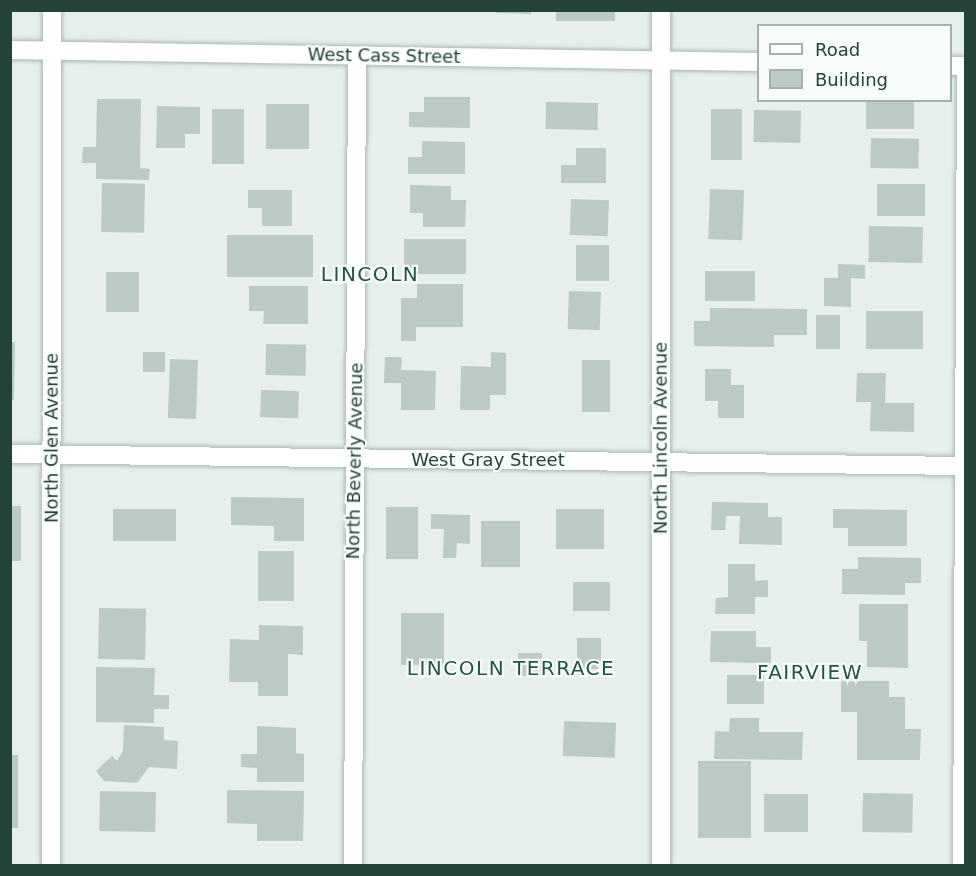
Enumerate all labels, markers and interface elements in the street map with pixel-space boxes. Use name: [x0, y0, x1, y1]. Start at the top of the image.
legend: [757, 24, 952, 102]
text: Road: [815, 39, 860, 60]
street label: West Cass Street: [307, 44, 461, 68]
text: Building: [815, 69, 888, 90]
district label: LINCOLN: [321, 262, 419, 286]
street label: North Lincoln Avenue: [650, 342, 672, 534]
street label: North Glen Avenue: [41, 353, 63, 523]
street label: North Beverly Avenue: [342, 362, 368, 560]
street label: West Gray Street: [411, 449, 565, 471]
district label: LINCOLN TERRACE: [407, 656, 615, 680]
district label: FAIRVIEW: [757, 660, 863, 684]

